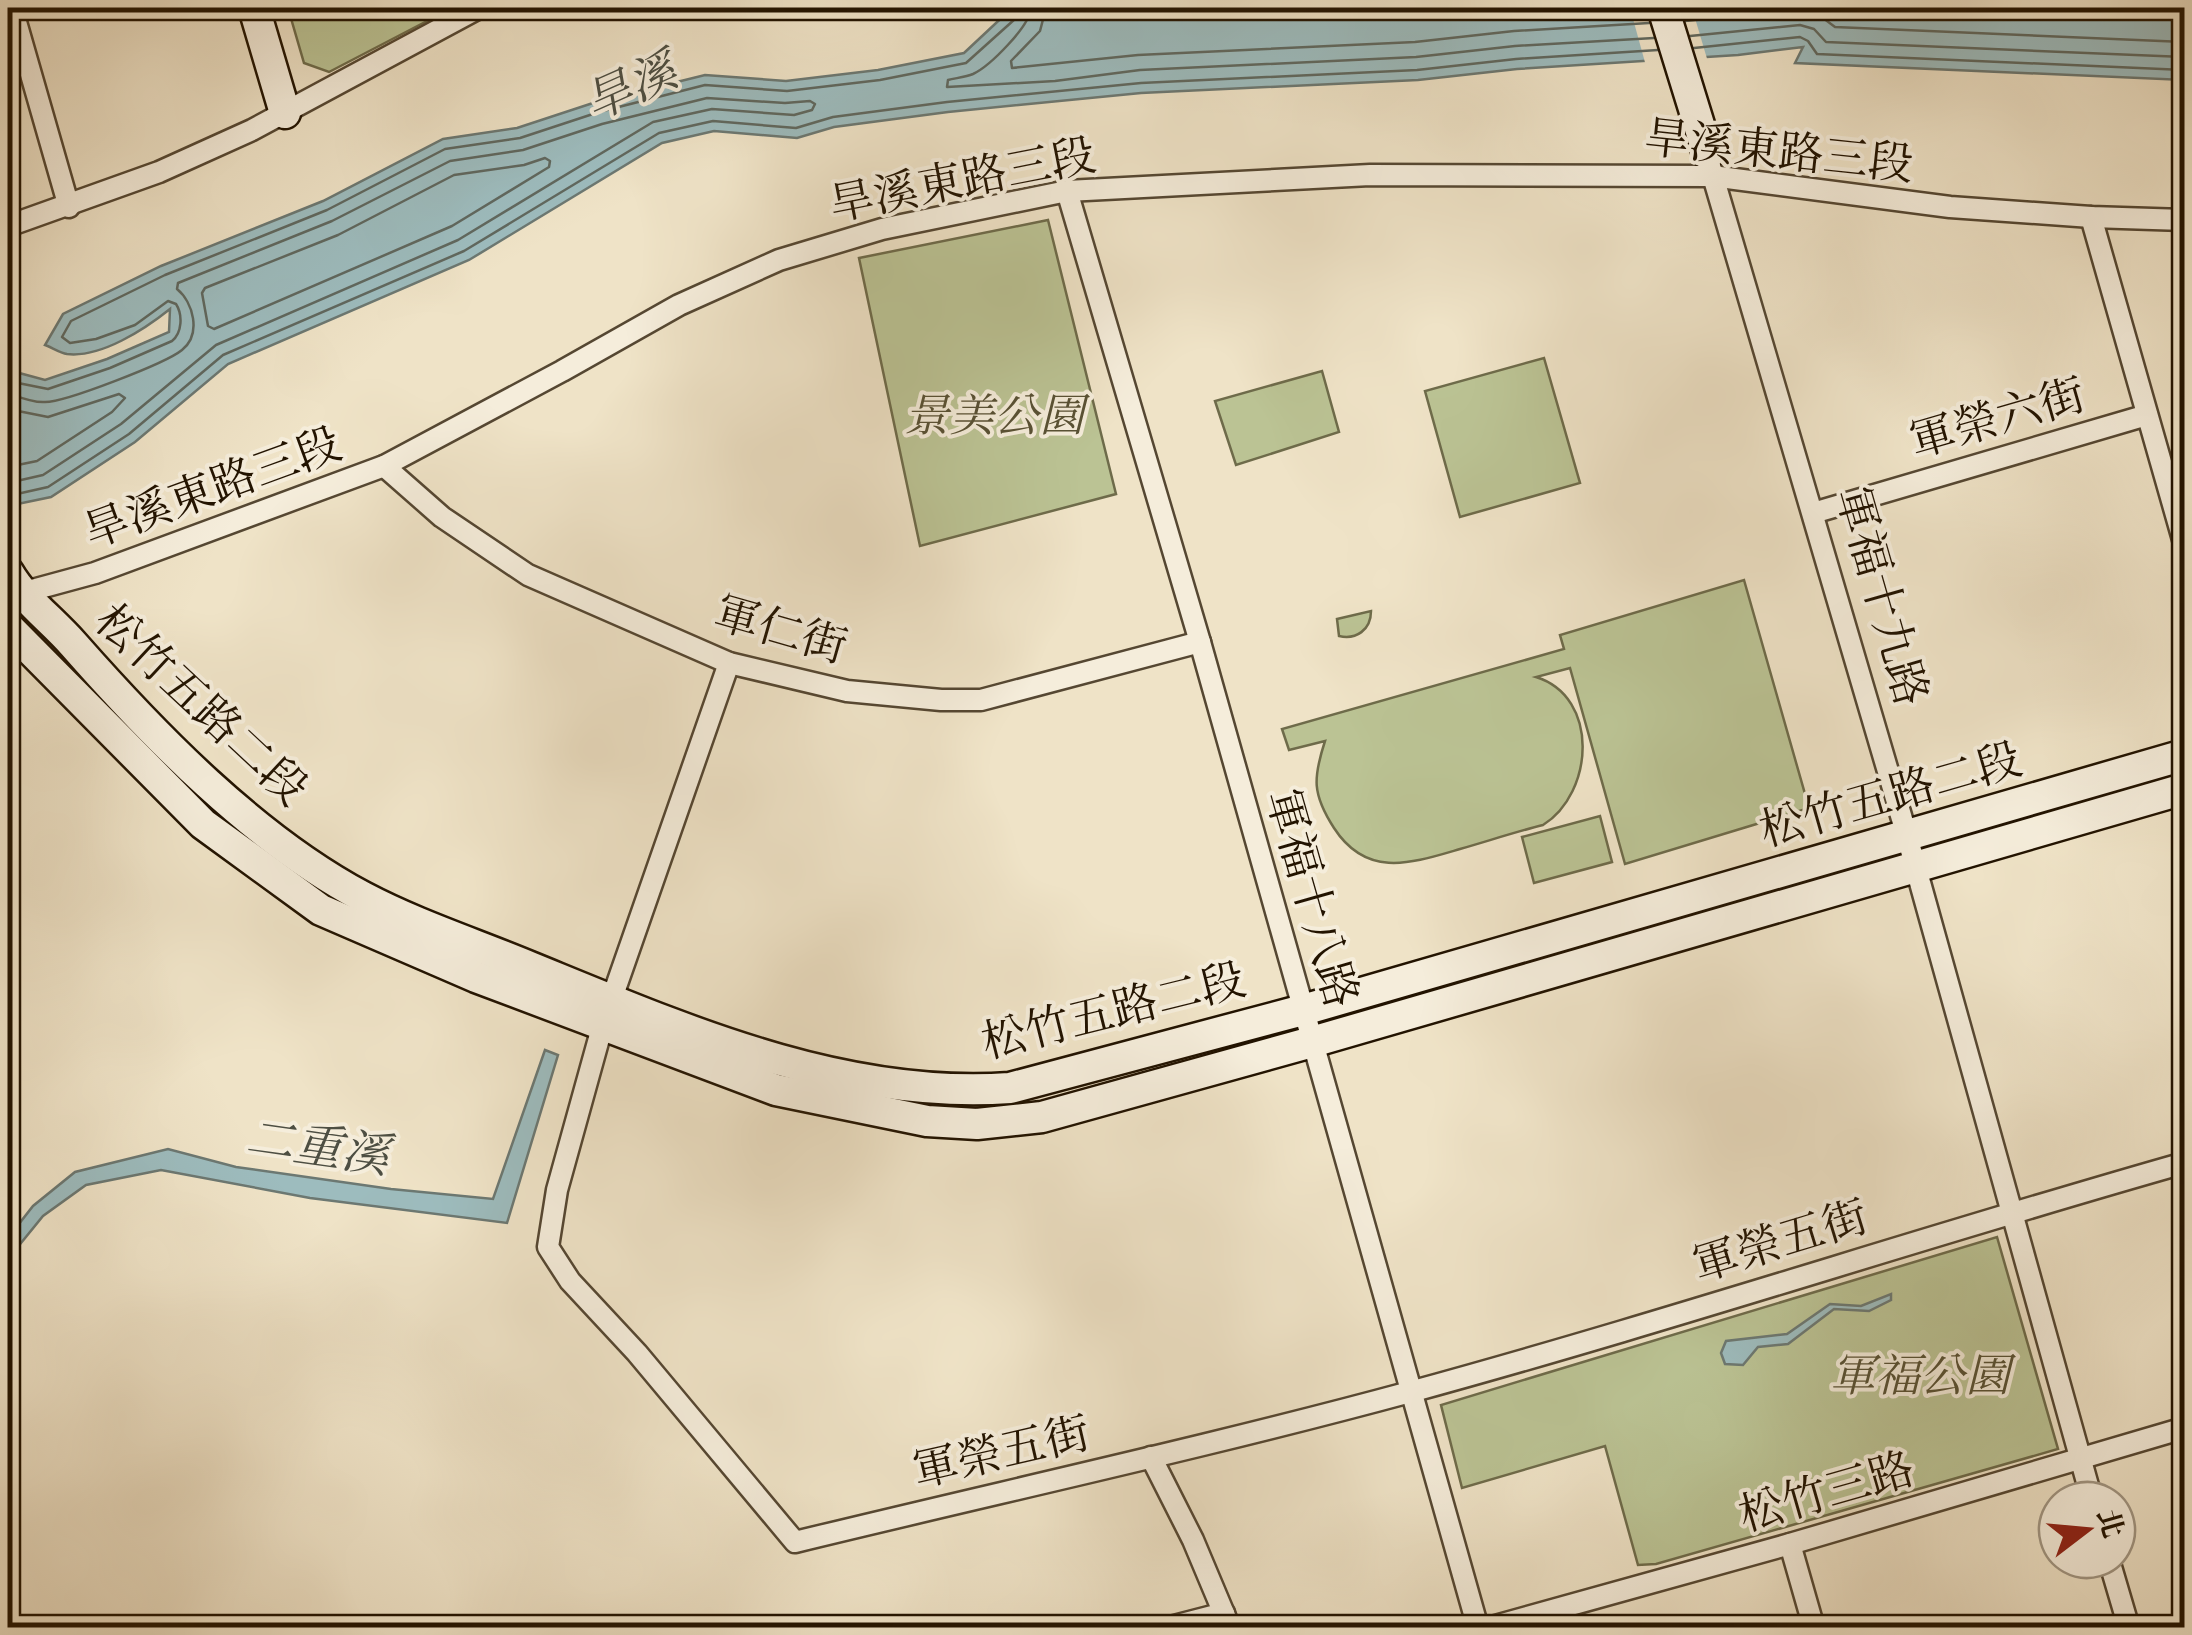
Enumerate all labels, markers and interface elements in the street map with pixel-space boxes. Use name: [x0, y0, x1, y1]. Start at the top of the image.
water label: 旱溪: [574, 36, 691, 134]
street label: 旱溪東路三段: [1642, 107, 1916, 193]
street label: 旱溪東路三段: [824, 125, 1100, 233]
street label: 軍榮六街: [1902, 364, 2092, 470]
park label: 景美公園: [904, 386, 1090, 444]
street label: 旱溪東路三段: [75, 414, 349, 560]
street label: 軍福十九路: [1824, 480, 1942, 712]
street label: 軍仁街: [708, 583, 854, 675]
street label: 松竹五路二段: [83, 591, 321, 817]
street label: 松竹五路二段: [1752, 729, 2028, 859]
street label: 軍福十八路: [1254, 782, 1372, 1014]
street label: 松竹五路二段: [975, 949, 1251, 1071]
water label: 二重溪: [242, 1105, 399, 1187]
street label: 軍榮五街: [1685, 1186, 1875, 1294]
park label: 軍福公園: [1830, 1346, 2016, 1404]
street label: 軍榮五街: [907, 1402, 1095, 1500]
street label: 松竹三路: [1731, 1438, 1921, 1544]
north arrow: [2037, 1480, 2137, 1580]
text: 北: [2090, 1505, 2132, 1542]

